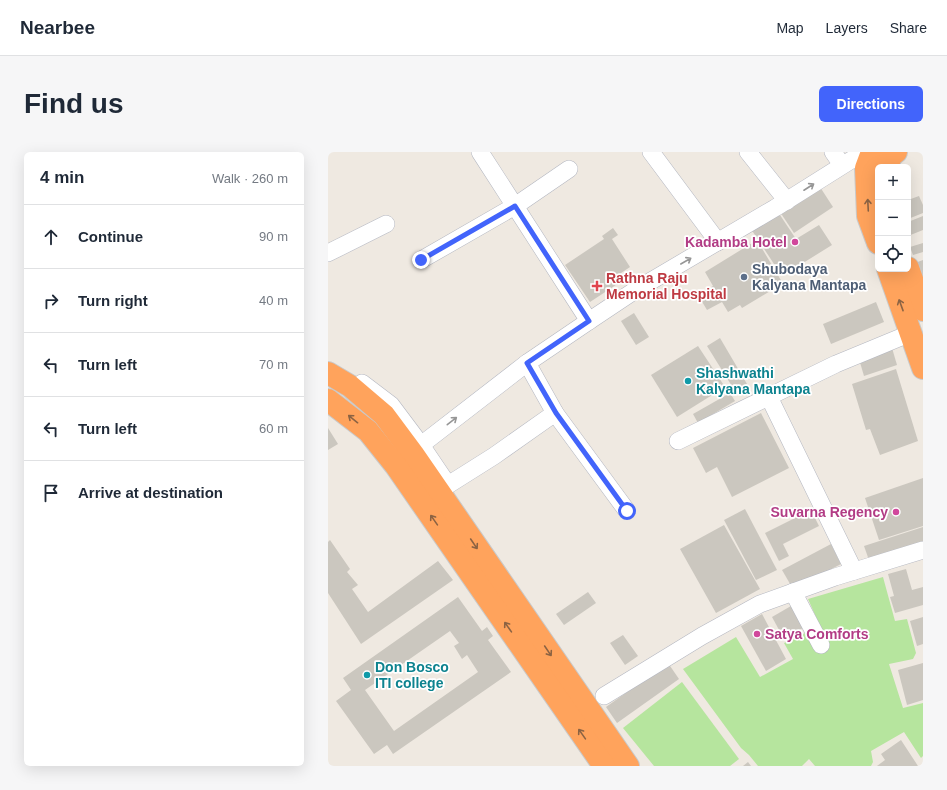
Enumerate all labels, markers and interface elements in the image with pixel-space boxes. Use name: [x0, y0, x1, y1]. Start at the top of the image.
text: Nearbee: [20, 17, 95, 38]
text: Map: [776, 20, 804, 36]
text: Layers: [826, 20, 868, 36]
text: Share: [890, 20, 927, 36]
button: Directions: [819, 86, 923, 122]
text: Find us: [24, 88, 124, 119]
map controls: [875, 164, 911, 272]
button: +: [875, 164, 911, 200]
text: 4 min: [40, 168, 84, 187]
text: Walk · 260 m: [212, 171, 288, 186]
one-way arrow: [803, 182, 815, 190]
one-way arrow: [864, 199, 871, 212]
button: −: [875, 200, 911, 236]
icon: ahead: [40, 226, 62, 248]
text: Continue: [78, 228, 143, 245]
text: 90 m: [259, 229, 288, 244]
place label: Kadamba Hotel: [685, 234, 787, 250]
button: locate: [875, 236, 911, 272]
marker: Kadamba Hotel: [790, 237, 800, 247]
route end: [412, 251, 430, 269]
one-way arrow: [680, 256, 692, 264]
place label: Shubodaya Kalyana Mantapa: [752, 261, 867, 293]
place label: Rathna Raju Memorial Hospital: [606, 270, 727, 302]
marker: Shubodaya Kalyana Mantapa: [739, 272, 749, 282]
marker: Rathna Raju Memorial Hospital: [591, 280, 603, 292]
icon: right: [40, 290, 62, 312]
text: Turn right: [78, 292, 148, 309]
text: 40 m: [259, 293, 288, 308]
one-way arrow: [897, 298, 904, 311]
icon: left: [40, 354, 62, 376]
text: Turn left: [78, 356, 137, 373]
text: 70 m: [259, 357, 288, 372]
place label: Shashwathi Kalyana Mantapa: [696, 365, 811, 397]
marker: Shashwathi Kalyana Mantapa: [683, 376, 693, 386]
one-way arrow: [348, 415, 359, 423]
one-way arrow: [446, 417, 457, 426]
icon: left: [40, 418, 62, 440]
text: Turn left: [78, 420, 137, 437]
text: 60 m: [259, 421, 288, 436]
icon: arrive: [40, 482, 62, 504]
text: Arrive at destination: [78, 484, 223, 501]
route start: [618, 502, 636, 520]
place label: Suvarna Regency: [771, 504, 888, 520]
marker: Suvarna Regency: [891, 507, 901, 517]
one-way arrow: [430, 515, 438, 526]
one-way arrow: [470, 538, 478, 549]
one-way arrow: [504, 622, 512, 633]
place label: Satya Comforts: [765, 626, 869, 642]
marker: Satya Comforts: [752, 629, 762, 639]
one-way arrow: [544, 645, 552, 656]
place label: Don Bosco ITI college: [375, 659, 449, 691]
marker: Don Bosco ITI college: [362, 670, 372, 680]
one-way arrow: [578, 729, 586, 740]

